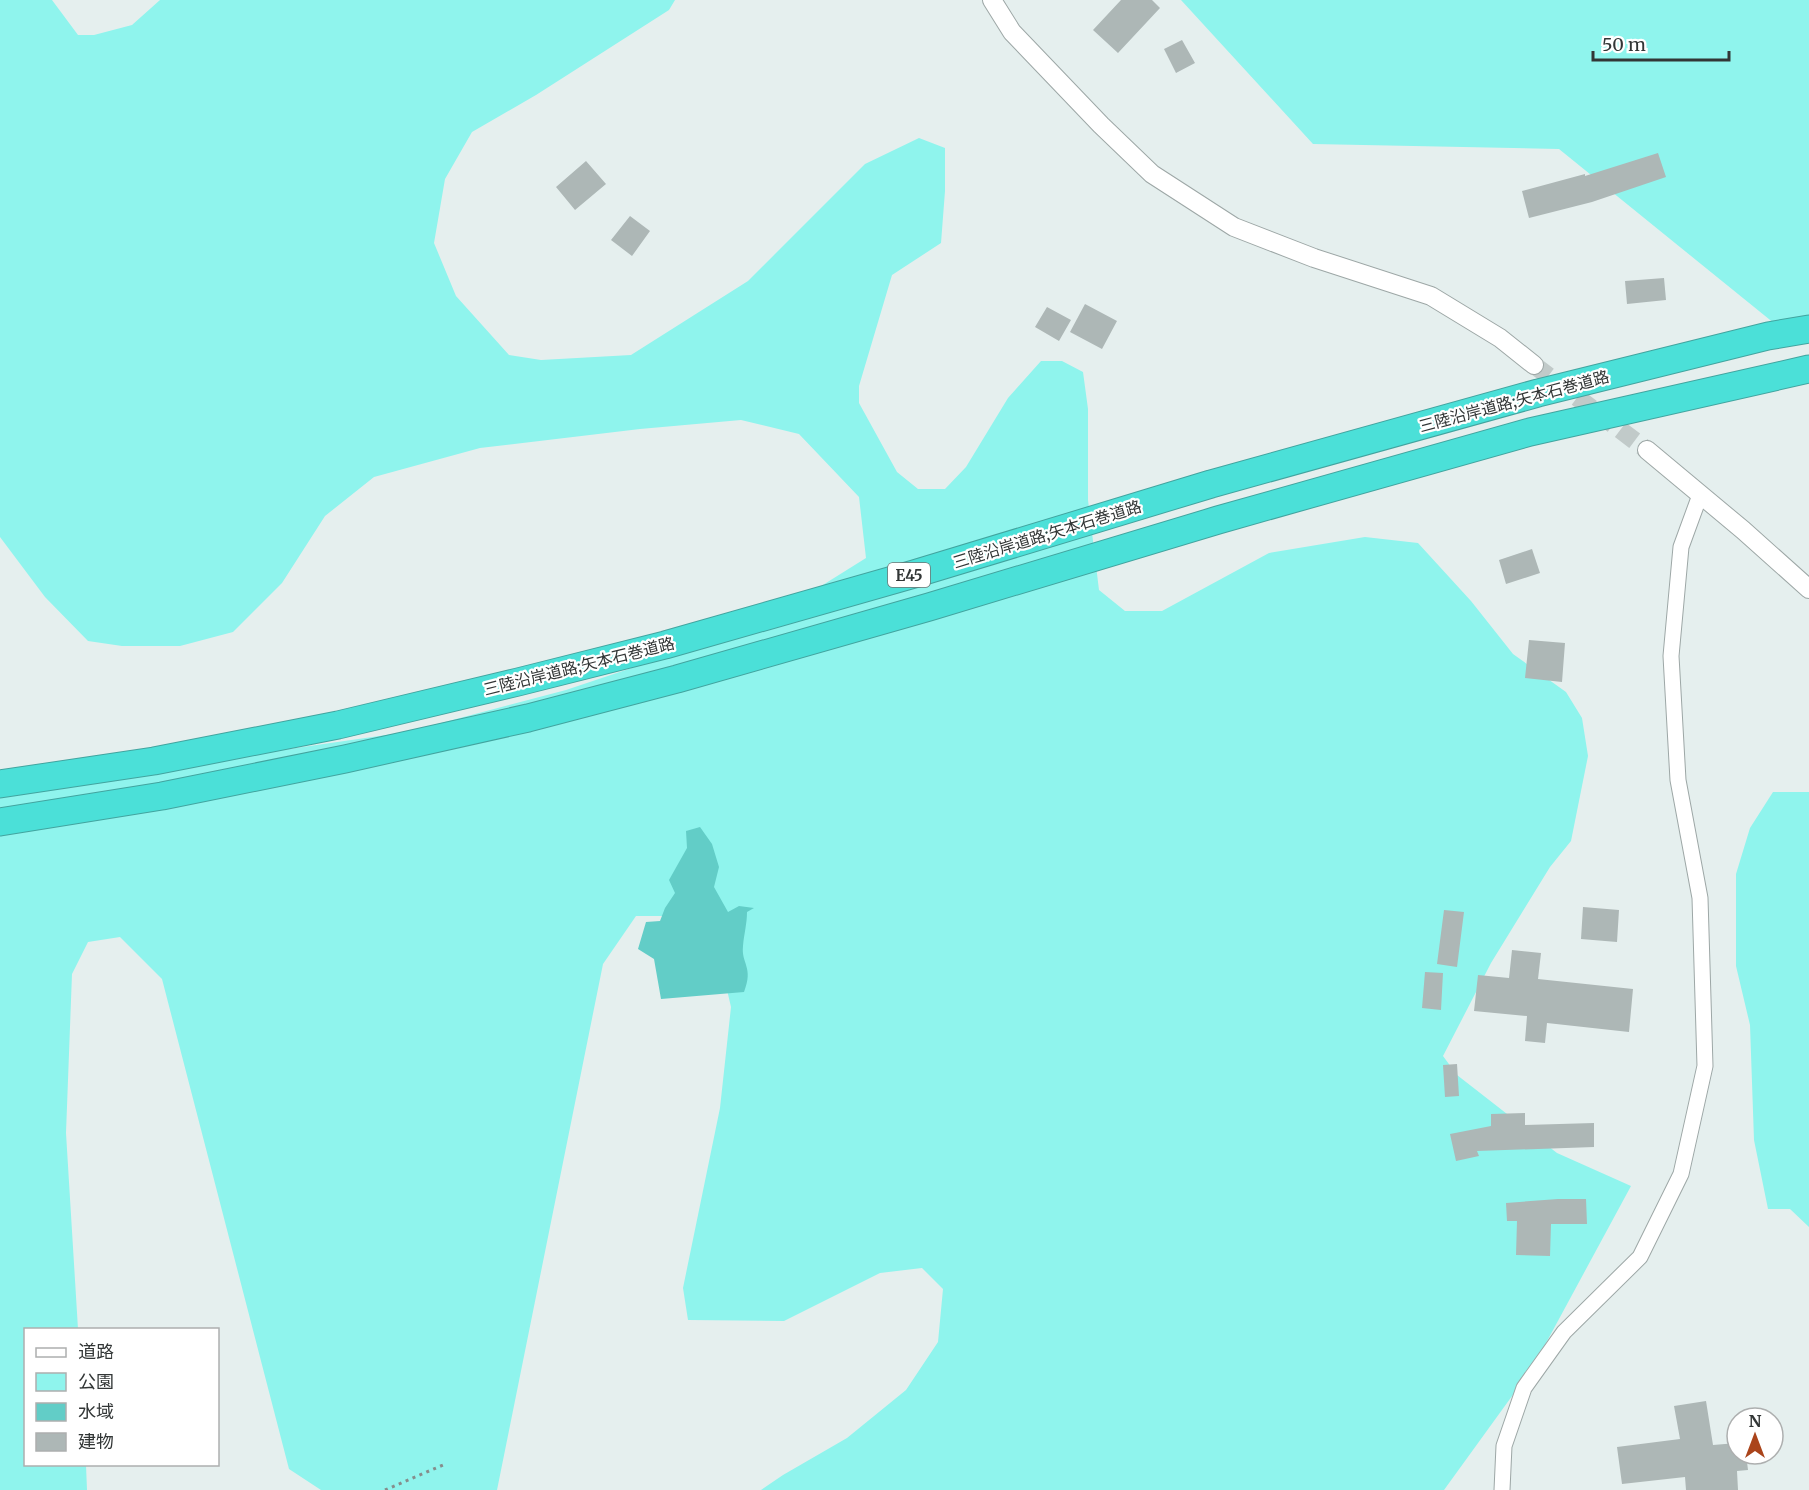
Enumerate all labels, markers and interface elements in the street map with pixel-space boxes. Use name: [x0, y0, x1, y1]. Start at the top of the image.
scale bar: [1593, 24, 1730, 62]
text: 50 m: [1602, 33, 1646, 56]
street label: 三陸沿岸道路;矢本石巻道路: [1417, 366, 1611, 436]
street label: 三陸沿岸道路;矢本石巻道路: [950, 496, 1144, 572]
road number: E45: [888, 563, 930, 587]
street label: 三陸沿岸道路;矢本石巻道路: [481, 633, 677, 699]
legend: [24, 1328, 219, 1466]
text: 道路: [78, 1340, 114, 1363]
text: 公園: [78, 1370, 114, 1393]
text: 水域: [78, 1400, 114, 1423]
north arrow: [1725, 1406, 1785, 1466]
text: N: [1749, 1411, 1762, 1431]
text: 建物: [78, 1430, 114, 1453]

